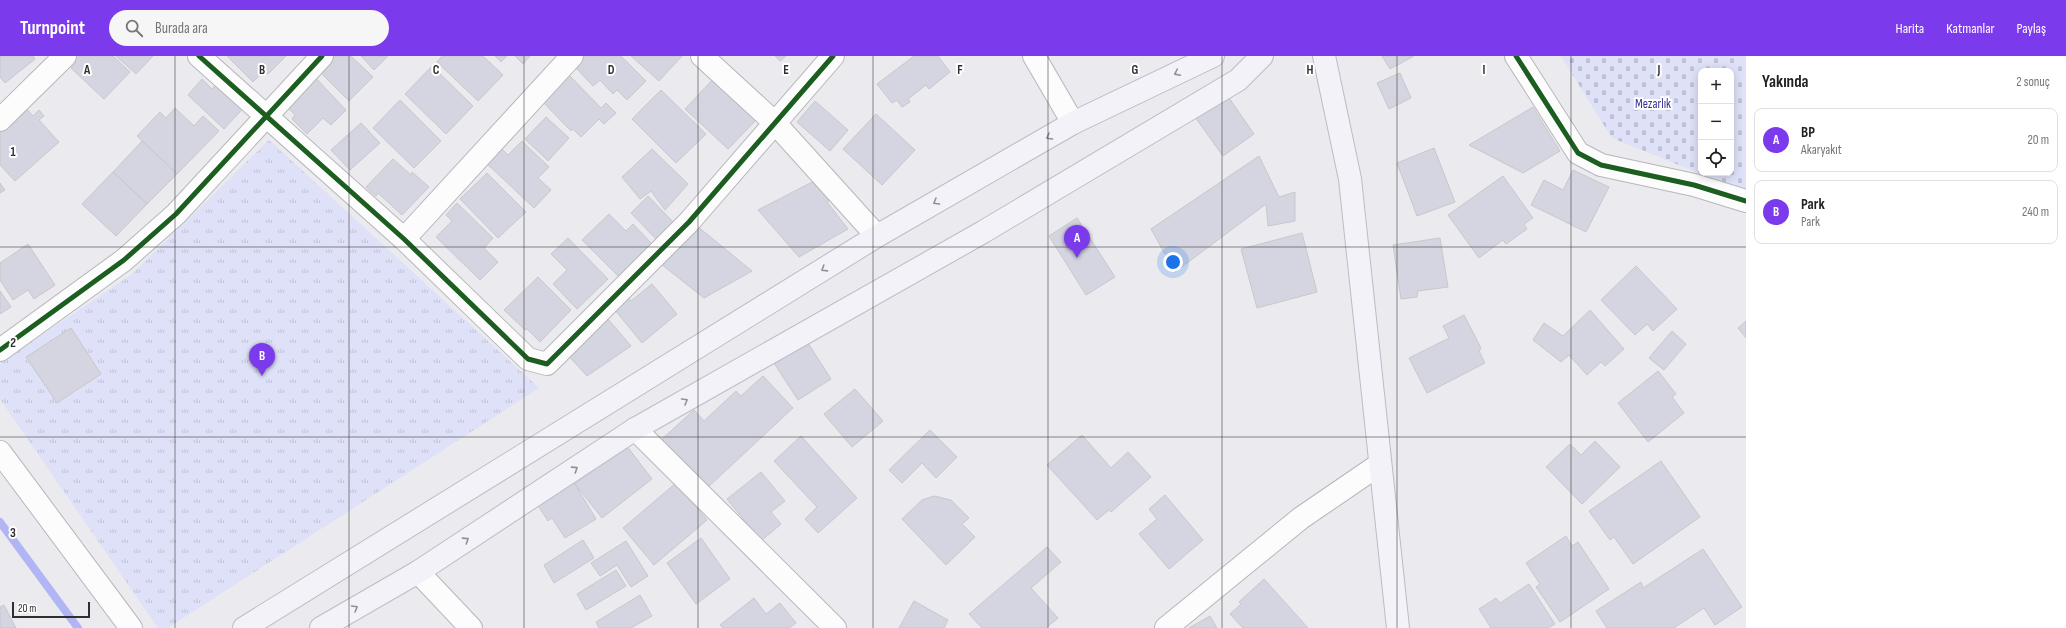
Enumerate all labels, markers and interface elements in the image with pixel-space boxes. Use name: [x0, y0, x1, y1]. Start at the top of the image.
search box: [109, 10, 389, 46]
text: Turnpoint: [20, 17, 85, 40]
icon: search: [123, 17, 145, 39]
text: Burada ara: [155, 19, 208, 38]
text: Harita: [1896, 20, 1924, 37]
text: Katmanlar: [1946, 20, 1995, 37]
text: Paylaş: [2017, 20, 2046, 37]
text: A: [83, 62, 91, 78]
text: B: [259, 62, 265, 78]
text: C: [433, 62, 440, 78]
text: D: [608, 62, 615, 78]
text: E: [783, 62, 789, 78]
text: F: [957, 62, 963, 78]
text: G: [1132, 62, 1139, 78]
text: H: [1307, 62, 1314, 78]
text: I: [1483, 62, 1486, 78]
text: J: [1657, 62, 1661, 78]
one-way arrow: [1174, 68, 1182, 76]
map controls: [1698, 68, 1734, 176]
button: +: [1698, 68, 1734, 104]
text: Yakında: [1762, 72, 1809, 92]
text: 2 sonuç: [2016, 74, 2050, 90]
park label: Mezarlık: [1635, 96, 1671, 112]
button: −: [1698, 104, 1734, 140]
text: BP: [1801, 123, 1815, 142]
text: A: [1773, 132, 1779, 148]
text: 20 m: [2027, 132, 2049, 148]
one-way arrow: [1046, 133, 1053, 140]
button: locate: [1698, 140, 1734, 176]
text: Akaryakıt: [1801, 142, 1842, 158]
text: 1: [10, 144, 16, 160]
text: Park: [1801, 195, 1825, 214]
one-way arrow: [933, 198, 940, 205]
text: B: [1773, 204, 1779, 220]
text: 240 m: [2022, 204, 2049, 220]
text: Park: [1801, 214, 1820, 230]
pin: A: [1064, 225, 1090, 258]
your location: [1163, 252, 1183, 272]
one-way arrow: [821, 264, 828, 271]
text: 2: [10, 335, 16, 351]
pin: B: [249, 343, 275, 376]
one-way arrow: [681, 398, 688, 406]
one-way arrow: [570, 467, 577, 474]
text: 3: [10, 525, 16, 541]
one-way arrow: [462, 538, 469, 545]
scale bar: [12, 600, 90, 619]
text: 20 m: [18, 602, 36, 615]
one-way arrow: [351, 606, 358, 613]

